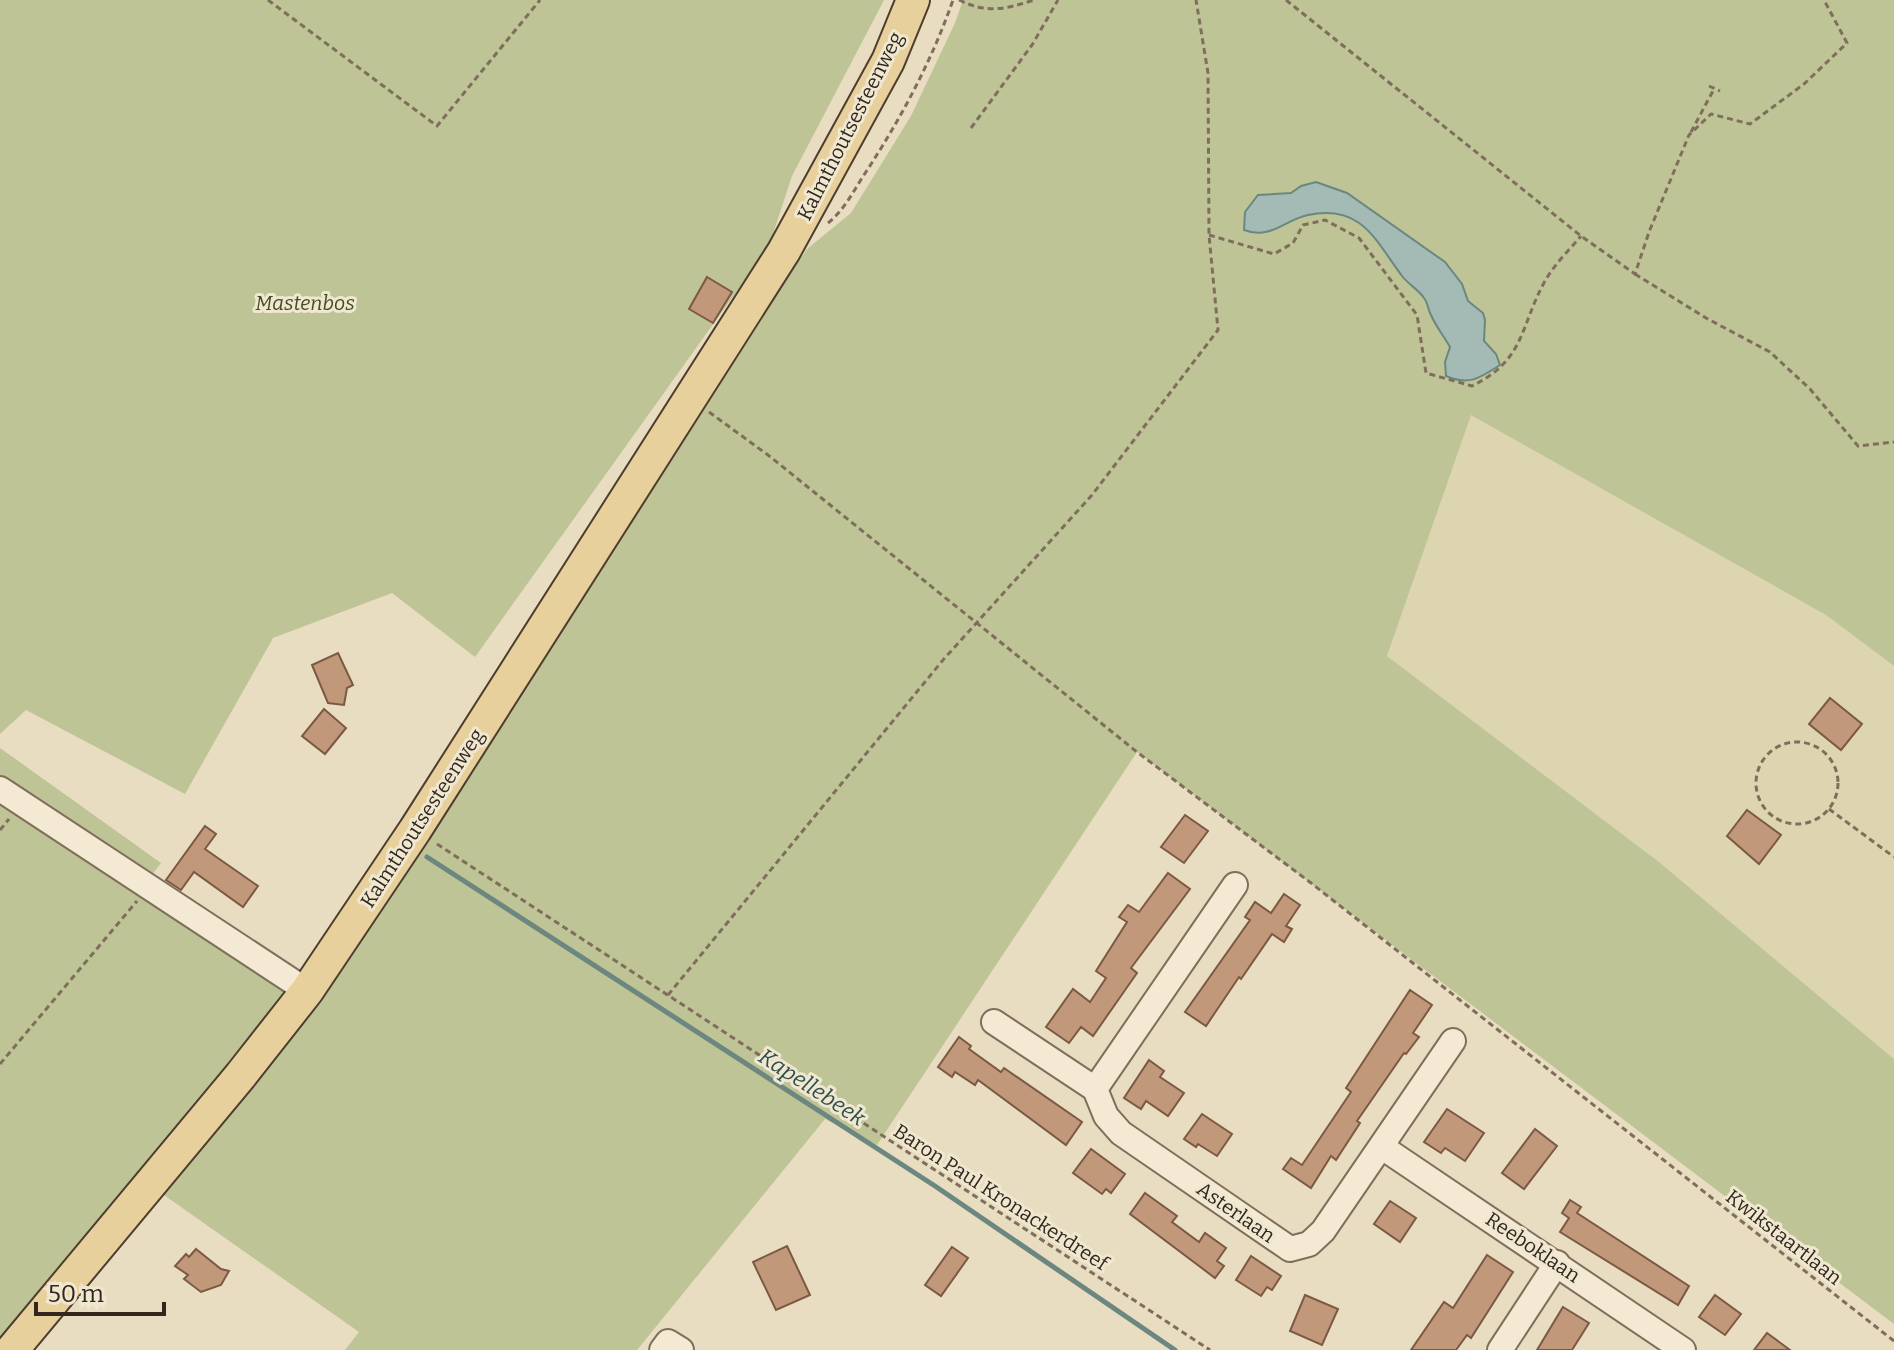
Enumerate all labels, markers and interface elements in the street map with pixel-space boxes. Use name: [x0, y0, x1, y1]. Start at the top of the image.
street label: Kalmthoutsesteenweg: [792, 28, 908, 224]
park label: Mastenbos: [255, 291, 355, 315]
street label: Kalmthoutsesteenweg: [355, 724, 489, 912]
water label: Kapellebeek: [754, 1043, 871, 1132]
street label: Baron Paul Kronackerdreef: [889, 1119, 1114, 1276]
street label: Asterlaan: [1192, 1176, 1280, 1248]
street label: Kwikstaartlaan: [1721, 1184, 1847, 1290]
street label: Reeboklaan: [1481, 1207, 1585, 1288]
scale bar: [36, 1266, 164, 1316]
text: 50 m: [48, 1280, 104, 1308]

